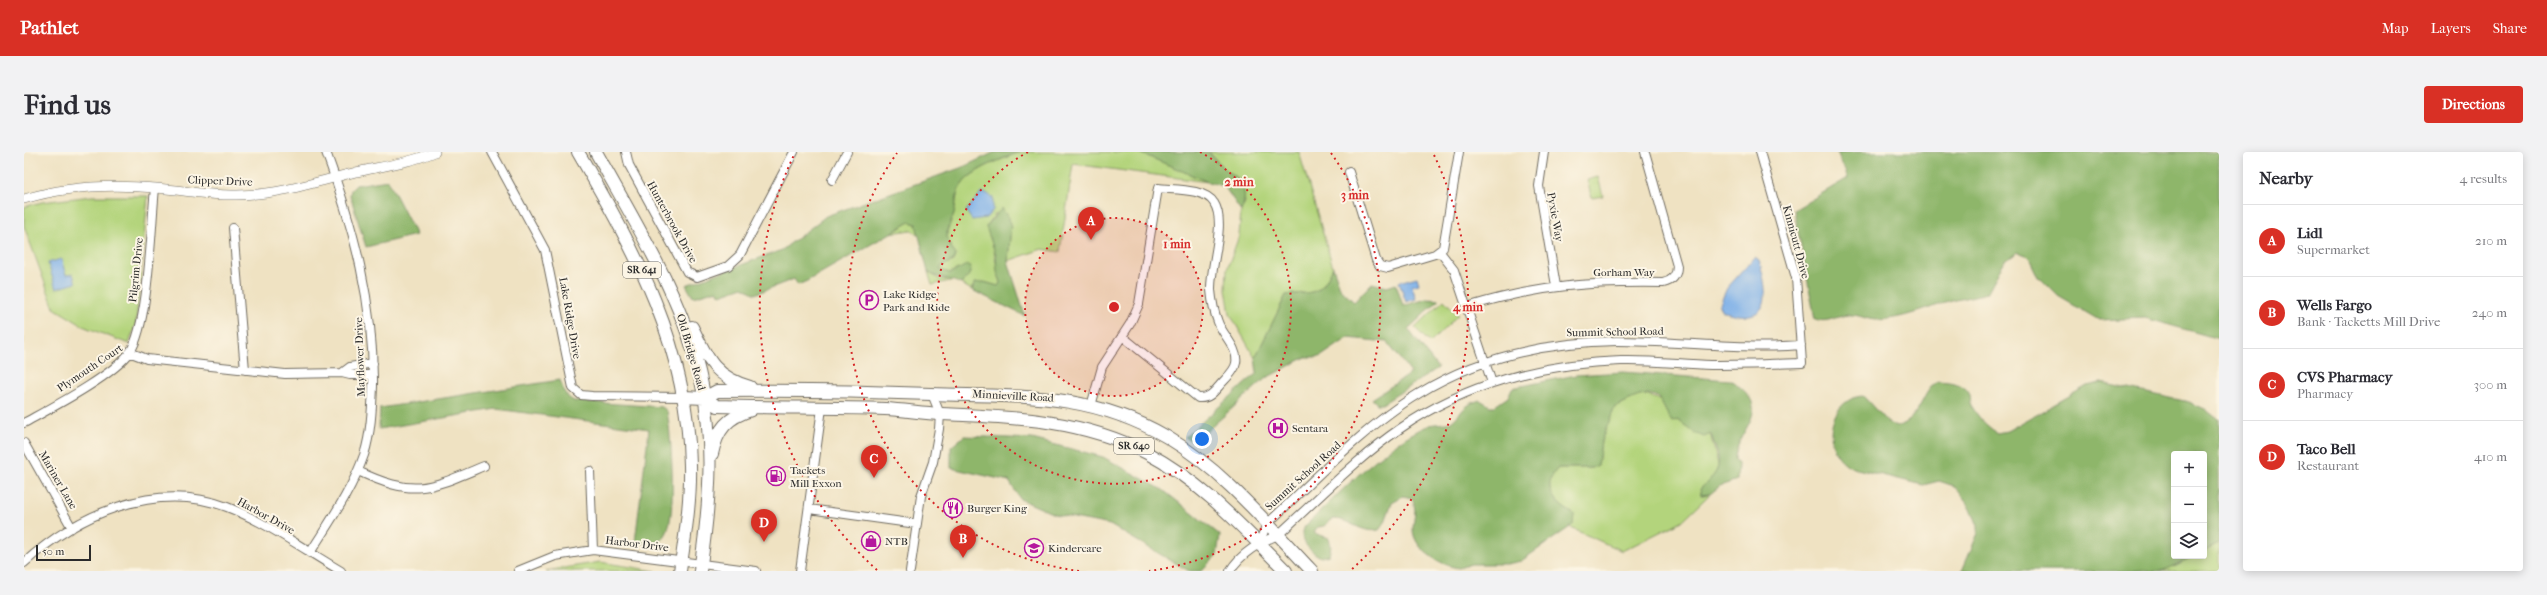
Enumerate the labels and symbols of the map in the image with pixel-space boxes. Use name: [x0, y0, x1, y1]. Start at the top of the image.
street label: Clipper Drive: [187, 173, 253, 189]
text: 2 min: [1224, 175, 1255, 189]
street label: Hunterbrook Drive: [644, 179, 700, 266]
text: 3 min: [1341, 188, 1370, 203]
street label: Pyxie Way: [1544, 191, 1566, 244]
street label: Kinnicutt Drive: [1780, 204, 1812, 281]
pin: A: [1078, 207, 1104, 240]
street label: Pilgrim Drive: [126, 236, 146, 303]
text: 1 min: [1163, 237, 1192, 251]
road number: SR 641: [623, 262, 661, 278]
street label: Gorham Way: [1593, 266, 1656, 279]
street label: Lake Ridge Drive: [556, 276, 584, 360]
place label: Lake Ridge Park and Ride: [883, 288, 950, 314]
parking icon: Lake Ridge Park and Ride: [858, 289, 880, 311]
centre of rings: [1107, 300, 1121, 314]
text: 4 min: [1452, 300, 1484, 315]
street label: Old Bridge Road: [674, 312, 708, 393]
street label: Mayflower Drive: [352, 316, 368, 397]
street label: Summit School Road: [1566, 325, 1665, 339]
street label: Plymouth Court: [55, 341, 125, 395]
street label: Minnieville Road: [972, 387, 1055, 405]
hospital icon: Sentara: [1267, 417, 1289, 439]
place label: Sentara: [1292, 422, 1329, 435]
your location: [1192, 429, 1212, 449]
road number: SR 640: [1114, 438, 1154, 454]
street label: Summit School Road: [1263, 438, 1344, 513]
pin: C: [861, 445, 887, 478]
street label: Mariner Lane: [36, 448, 80, 512]
place label: Tackets Mill Exxon: [790, 464, 842, 490]
fuel station icon: Tackets Mill Exxon: [765, 465, 787, 487]
street label: Harbor Drive: [235, 495, 297, 537]
restaurant icon: Burger King: [942, 497, 964, 519]
place label: Burger King: [967, 502, 1027, 515]
pin: D: [751, 509, 777, 542]
pin: B: [950, 525, 976, 558]
shop icon: NTB: [860, 530, 882, 552]
street label: Harbor Drive: [605, 534, 670, 554]
place label: NTB: [885, 535, 908, 548]
school or university icon: Kindercare: [1023, 537, 1045, 559]
place label: Kindercare: [1048, 542, 1102, 555]
scale bar: [36, 543, 91, 562]

